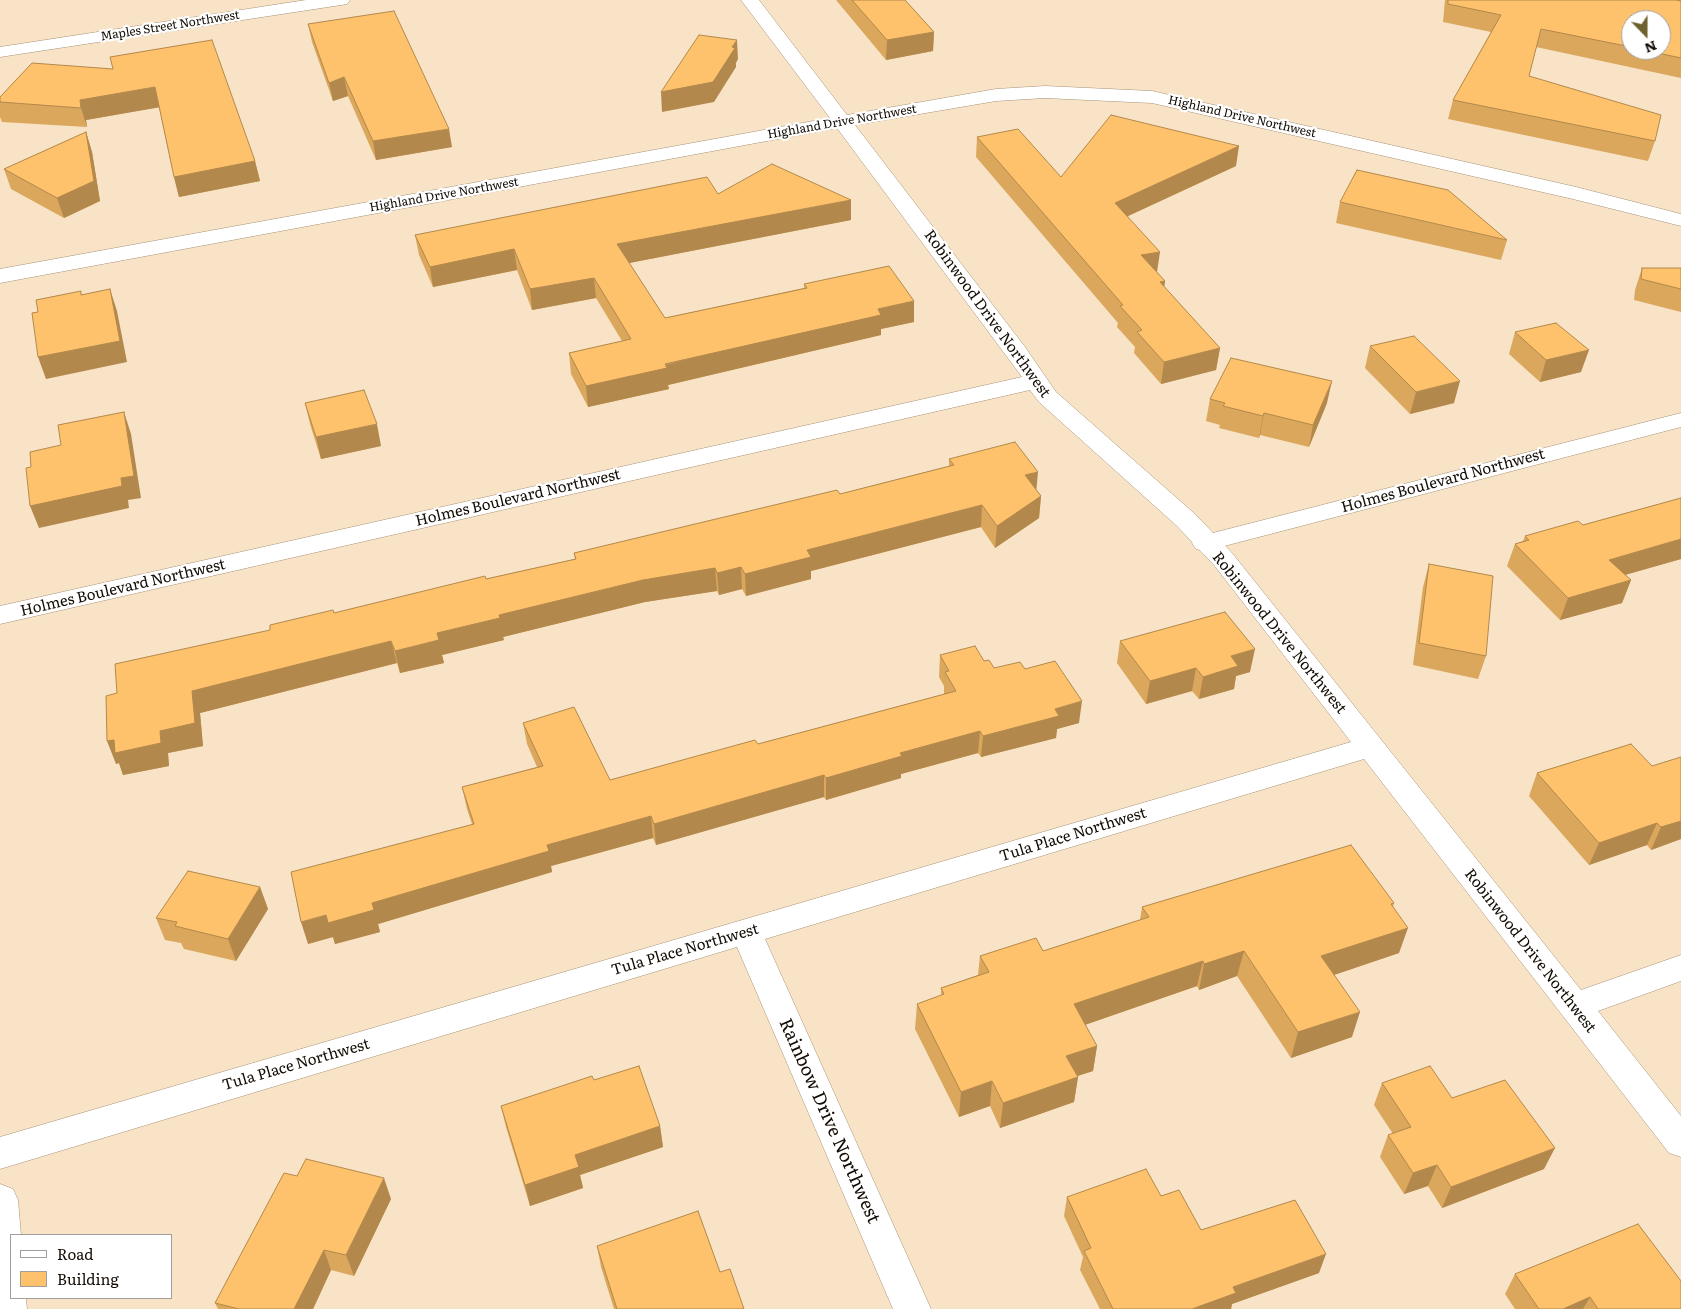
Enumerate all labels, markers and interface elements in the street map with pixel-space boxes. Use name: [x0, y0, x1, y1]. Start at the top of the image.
street label: Maples Street Northwest: [99, 8, 241, 44]
north arrow: [1621, 10, 1671, 60]
text: N: [1642, 37, 1660, 59]
street label: Highland Drive Northwest: [1167, 93, 1317, 141]
street label: Highland Drive Northwest: [766, 102, 918, 142]
street label: Highland Drive Northwest: [368, 175, 520, 215]
street label: Robinwood Drive Northwest: [920, 227, 1054, 401]
street label: Holmes Boulevard Northwest: [1339, 445, 1547, 517]
street label: Holmes Boulevard Northwest: [414, 466, 622, 530]
street label: Robinwood Drive Northwest: [1208, 548, 1350, 718]
street label: Holmes Boulevard Northwest: [19, 556, 227, 620]
street label: Tula Place Northwest: [997, 804, 1149, 866]
street label: Robinwood Drive Northwest: [1460, 865, 1600, 1037]
street label: Tula Place Northwest: [609, 920, 761, 980]
street label: Rainbow Drive Northwest: [774, 1015, 884, 1227]
street label: Tula Place Northwest: [220, 1035, 372, 1095]
legend: [10, 1234, 172, 1299]
text: Road: [57, 1242, 93, 1265]
text: Building: [57, 1267, 119, 1290]

